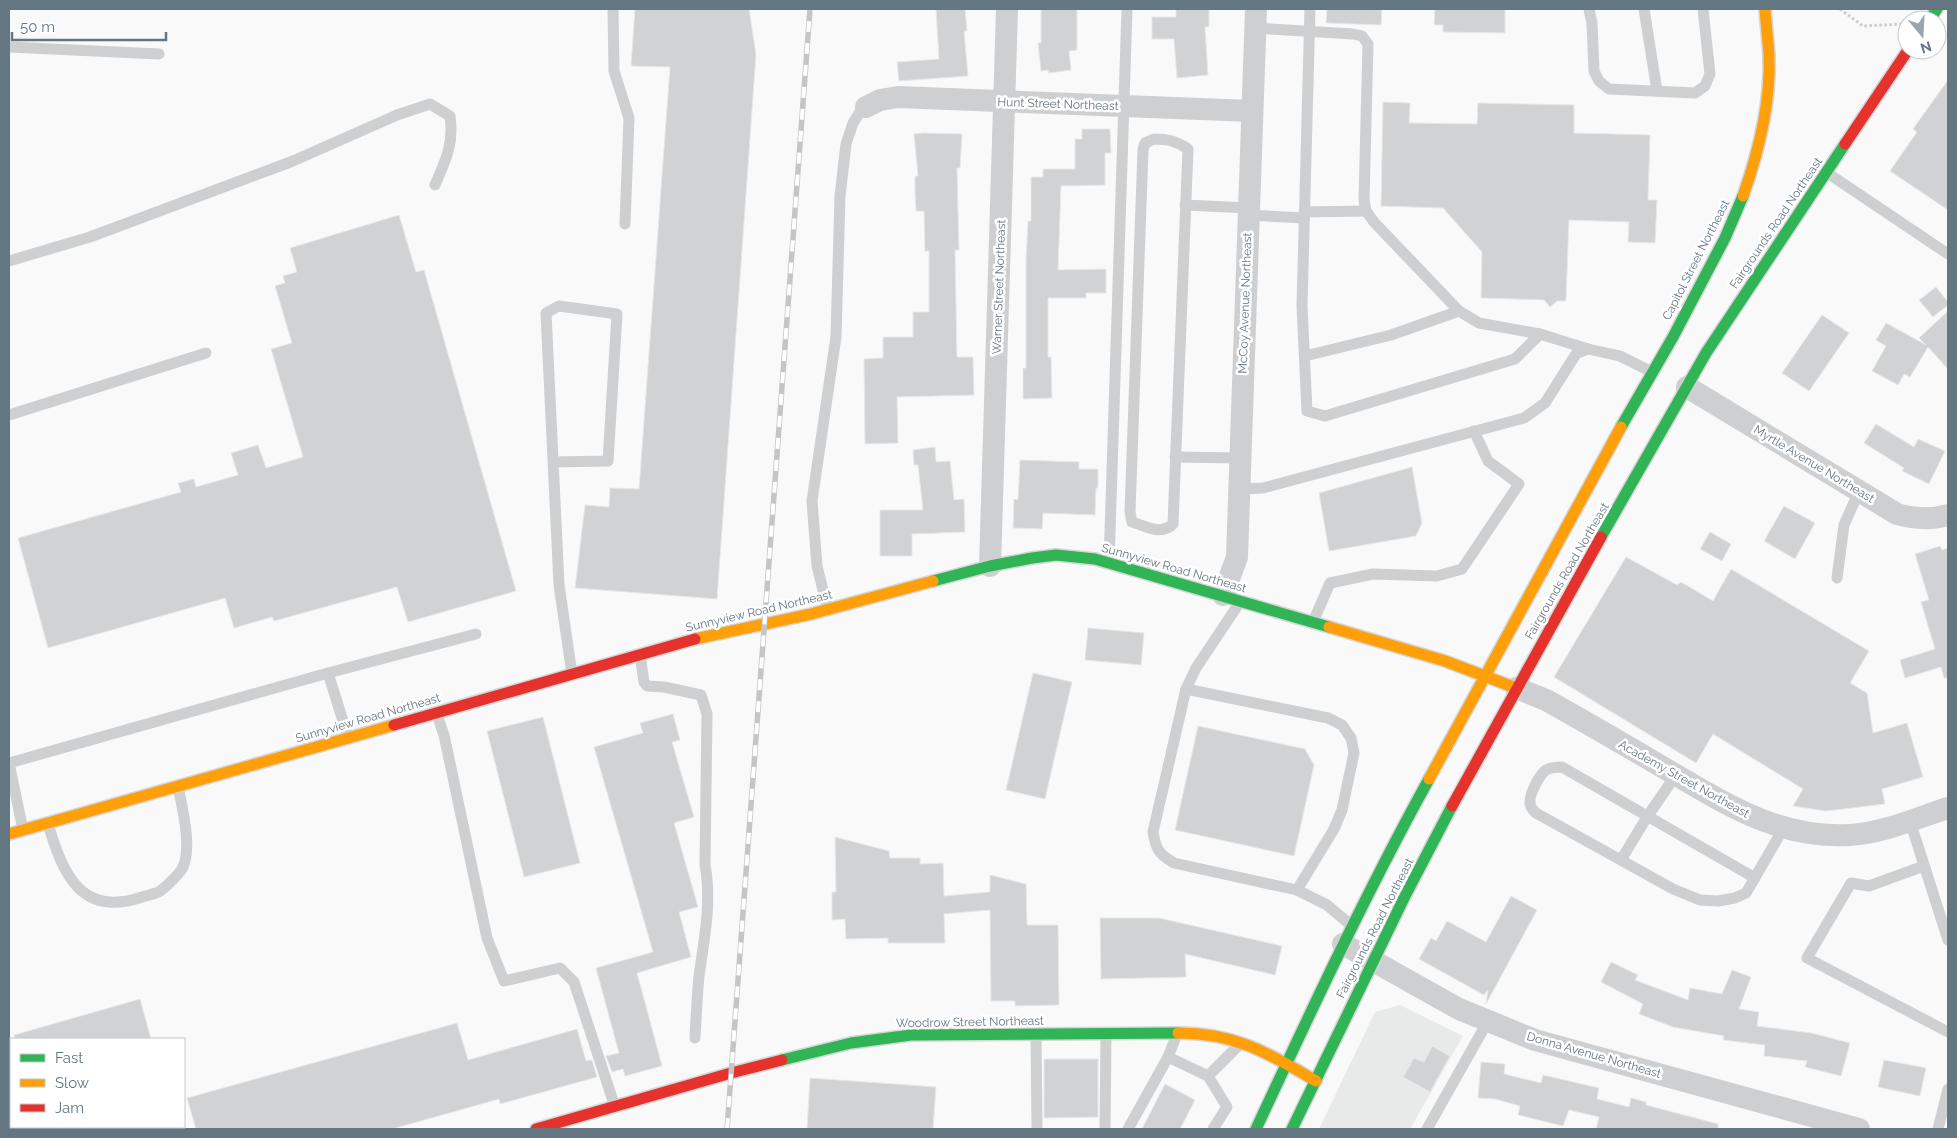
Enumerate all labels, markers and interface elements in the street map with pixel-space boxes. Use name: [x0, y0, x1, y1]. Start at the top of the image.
scale bar: [12, 10, 166, 42]
north arrow: [1897, 10, 1947, 60]
text: 50 m: [20, 18, 55, 36]
text: N: [1918, 38, 1934, 57]
street label: Hunt Street Northeast: [997, 95, 1119, 113]
street label: Fairgrounds Road Northeast: [1727, 155, 1825, 291]
street label: Capitol Street Northeast: [1660, 198, 1732, 322]
street label: Warner Street Northeast: [990, 219, 1008, 355]
street label: McCoy Avenue Northeast: [1236, 232, 1254, 374]
street label: Myrtle Avenue Northeast: [1751, 422, 1877, 506]
street label: Fairgrounds Road Northeast: [1522, 500, 1612, 642]
street label: Sunnyview Road Northeast: [1100, 541, 1248, 595]
street label: Sunnyview Road Northeast: [684, 587, 834, 635]
street label: Sunnyview Road Northeast: [294, 691, 442, 745]
street label: Academy Street Northeast: [1616, 737, 1752, 821]
street label: Fairgrounds Road Northeast: [1334, 856, 1416, 1000]
street label: Woodrow Street Northeast: [896, 1014, 1044, 1030]
street label: Donna Avenue Northeast: [1525, 1029, 1663, 1081]
legend: [10, 1038, 185, 1128]
text: Fast: [55, 1049, 83, 1067]
text: Slow: [55, 1074, 89, 1092]
text: Jam: [55, 1099, 84, 1117]

